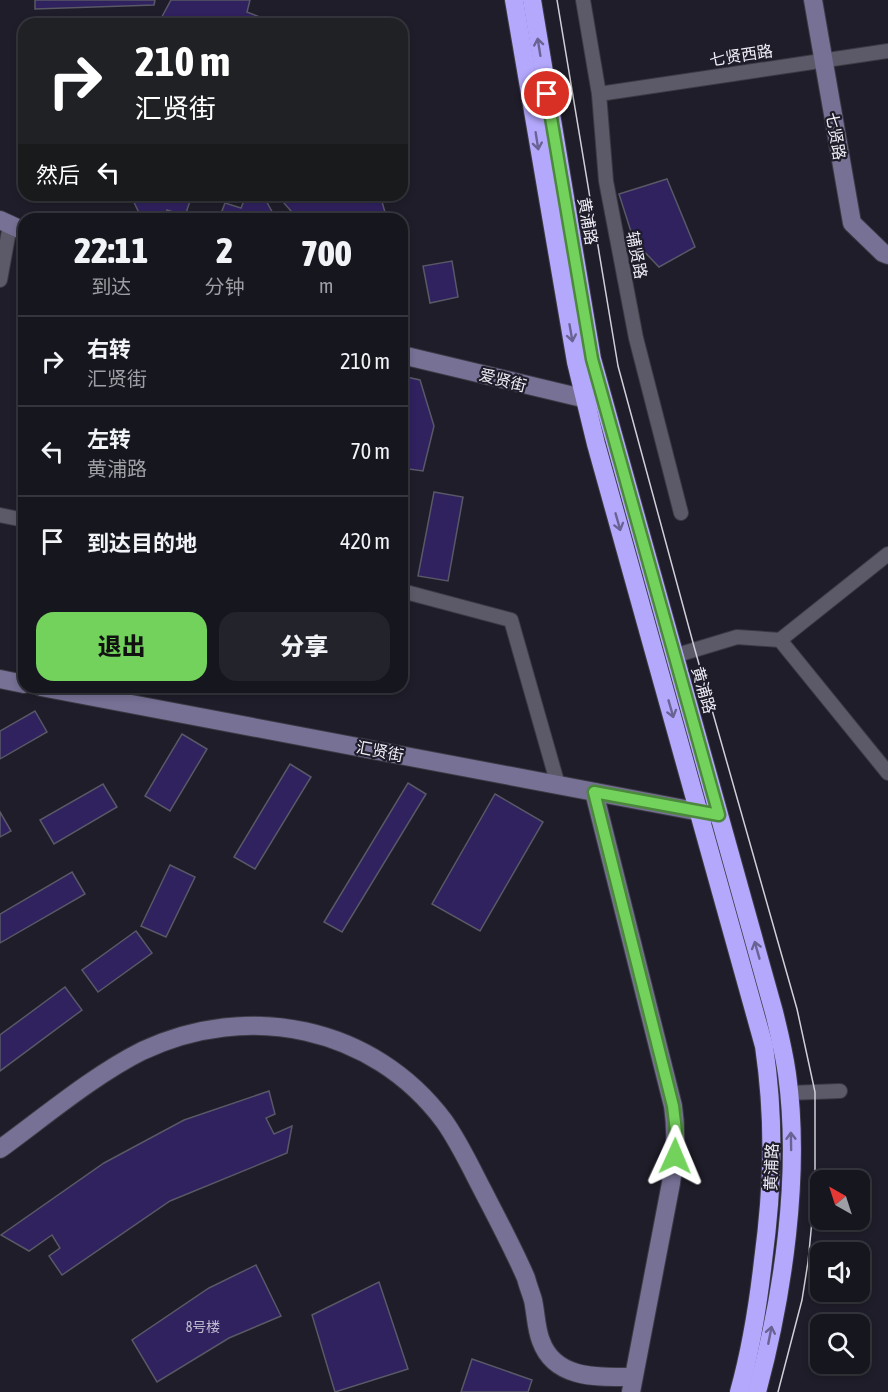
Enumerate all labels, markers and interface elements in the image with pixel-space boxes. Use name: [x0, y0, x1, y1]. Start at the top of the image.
text: 210 m: [135, 37, 230, 85]
one-way arrow: [534, 38, 545, 58]
street label: 七贤西路: [708, 41, 774, 69]
icon: right: [36, 42, 114, 120]
pin: [521, 68, 572, 119]
icon: arrive: [530, 77, 563, 110]
text: 汇贤街: [135, 93, 216, 124]
street label: 七贤路: [823, 111, 849, 161]
one-way arrow: [532, 130, 543, 150]
icon: left: [92, 156, 125, 189]
text: 然后: [36, 162, 80, 188]
street label: 黄浦路: [575, 196, 601, 246]
text: 22:11: [74, 229, 148, 271]
text: 2: [216, 229, 233, 271]
street label: 辅贤路: [624, 230, 650, 280]
text: 700: [301, 232, 352, 274]
text: m: [319, 274, 334, 297]
text: 到达: [91, 275, 131, 298]
text: 分钟: [205, 275, 245, 298]
one-way arrow: [566, 322, 577, 342]
text: 右转: [87, 336, 131, 362]
icon: right: [36, 345, 69, 378]
text: 210 m: [340, 348, 390, 374]
street label: 爱贤街: [477, 365, 529, 395]
text: 汇贤街: [87, 367, 147, 390]
text: 左转: [87, 426, 131, 452]
icon: left: [36, 435, 69, 468]
text: 70 m: [350, 438, 390, 464]
text: 黄浦路: [87, 457, 147, 480]
one-way arrow: [613, 512, 624, 531]
icon: arrive: [36, 525, 69, 558]
text: 420 m: [340, 528, 390, 554]
text: 到达目的地: [87, 530, 197, 556]
button: 退出: [36, 612, 207, 681]
button: 分享: [219, 612, 390, 681]
street label: 黄浦路: [689, 664, 719, 716]
one-way arrow: [666, 700, 677, 719]
street label: 汇贤街: [355, 738, 405, 764]
one-way arrow: [751, 941, 762, 960]
position arrow: [643, 1124, 707, 1188]
one-way arrow: [785, 1132, 797, 1152]
street label: 黄浦路: [761, 1143, 781, 1191]
north arrow: [810, 1170, 870, 1230]
map controls: [810, 1170, 870, 1374]
button: sound: [810, 1242, 870, 1302]
button: search: [810, 1314, 870, 1374]
house number: 8号楼: [186, 1319, 220, 1335]
one-way arrow: [765, 1326, 776, 1345]

